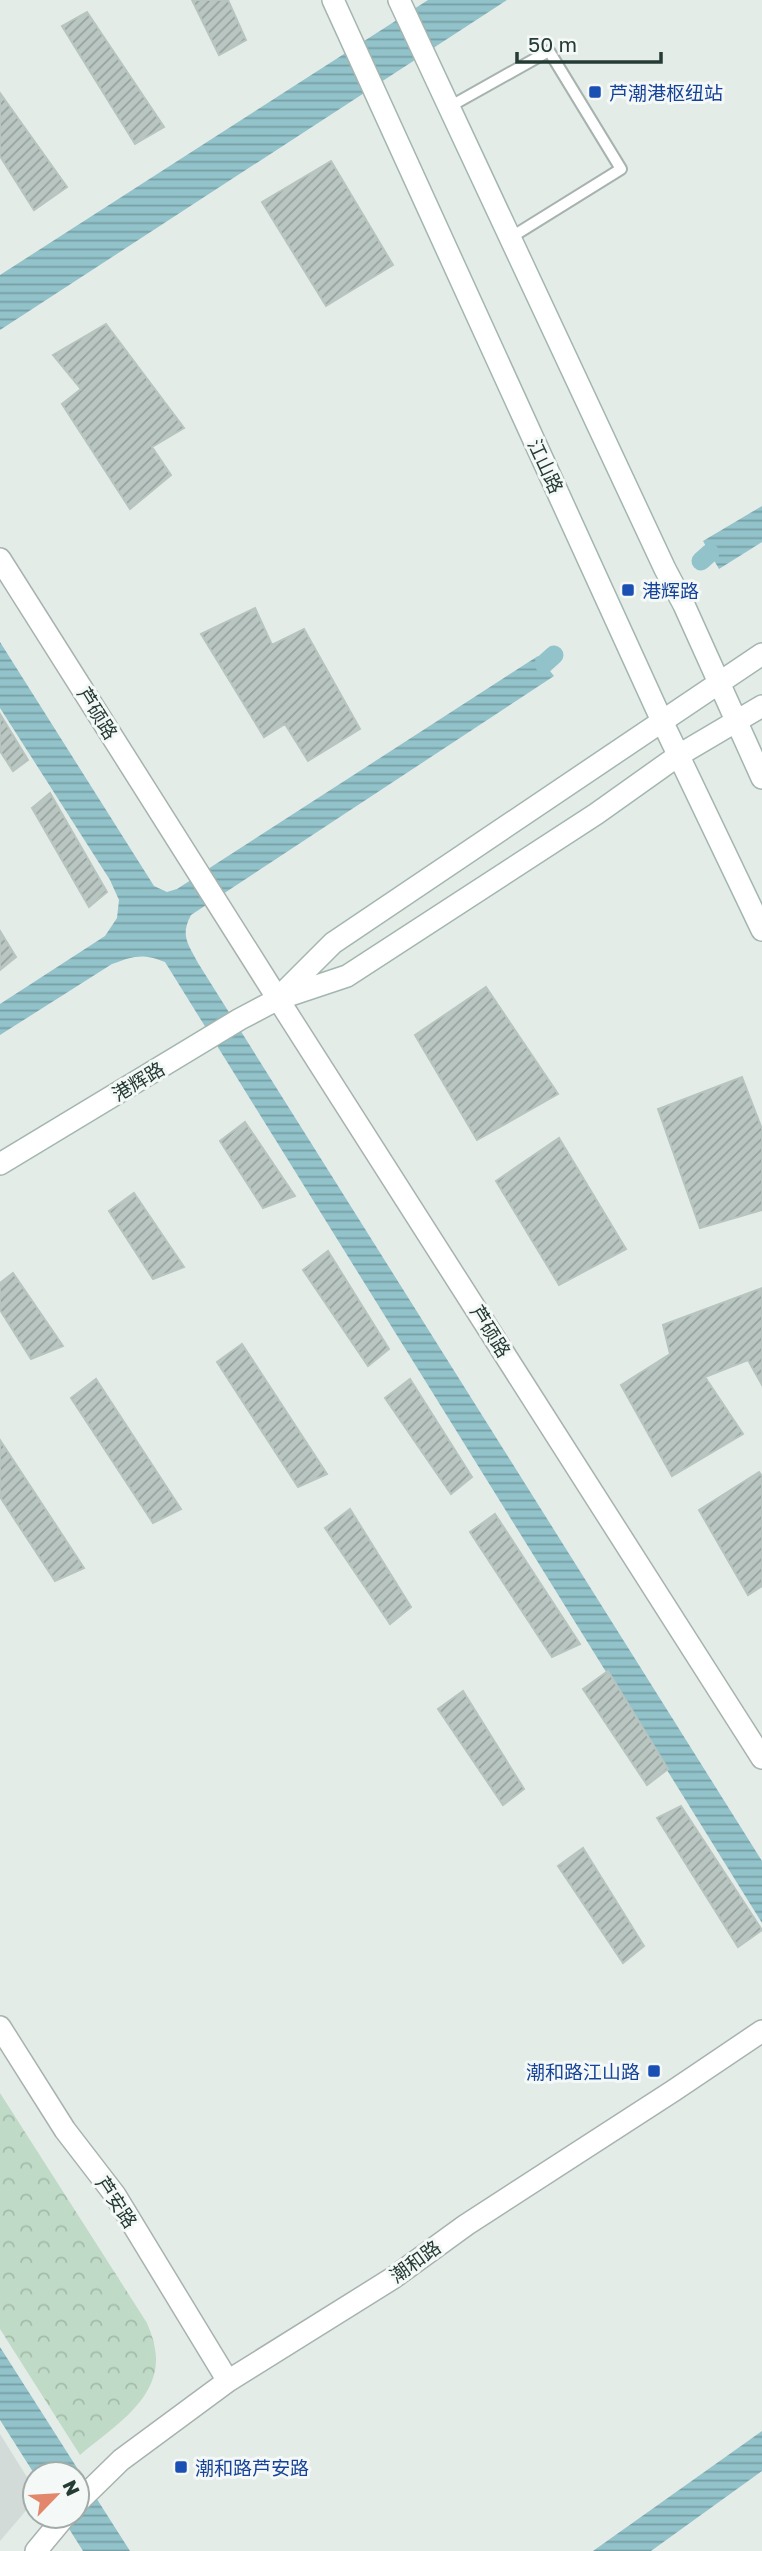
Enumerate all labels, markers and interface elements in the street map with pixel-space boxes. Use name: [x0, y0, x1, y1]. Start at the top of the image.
scale bar: [517, 21, 660, 65]
text: 50 m: [528, 31, 577, 57]
place label: 芦潮港枢纽站: [609, 81, 723, 104]
marker: 芦潮港枢纽站: [587, 84, 603, 100]
street label: 江山路: [524, 435, 568, 497]
place label: 港辉路: [642, 579, 699, 602]
marker: 港辉路: [620, 582, 636, 598]
street label: 芦硕路: [73, 683, 123, 743]
street label: 港辉路: [108, 1056, 168, 1106]
street label: 芦硕路: [466, 1301, 516, 1361]
place label: 潮和路江山路: [526, 2060, 640, 2083]
marker: 潮和路江山路: [646, 2063, 662, 2079]
street label: 芦安路: [92, 2172, 142, 2232]
street label: 潮和路: [385, 2235, 445, 2287]
place label: 潮和路芦安路: [195, 2456, 309, 2479]
marker: 潮和路芦安路: [173, 2459, 189, 2475]
north arrow: [21, 2460, 91, 2530]
text: N: [58, 2476, 85, 2499]

